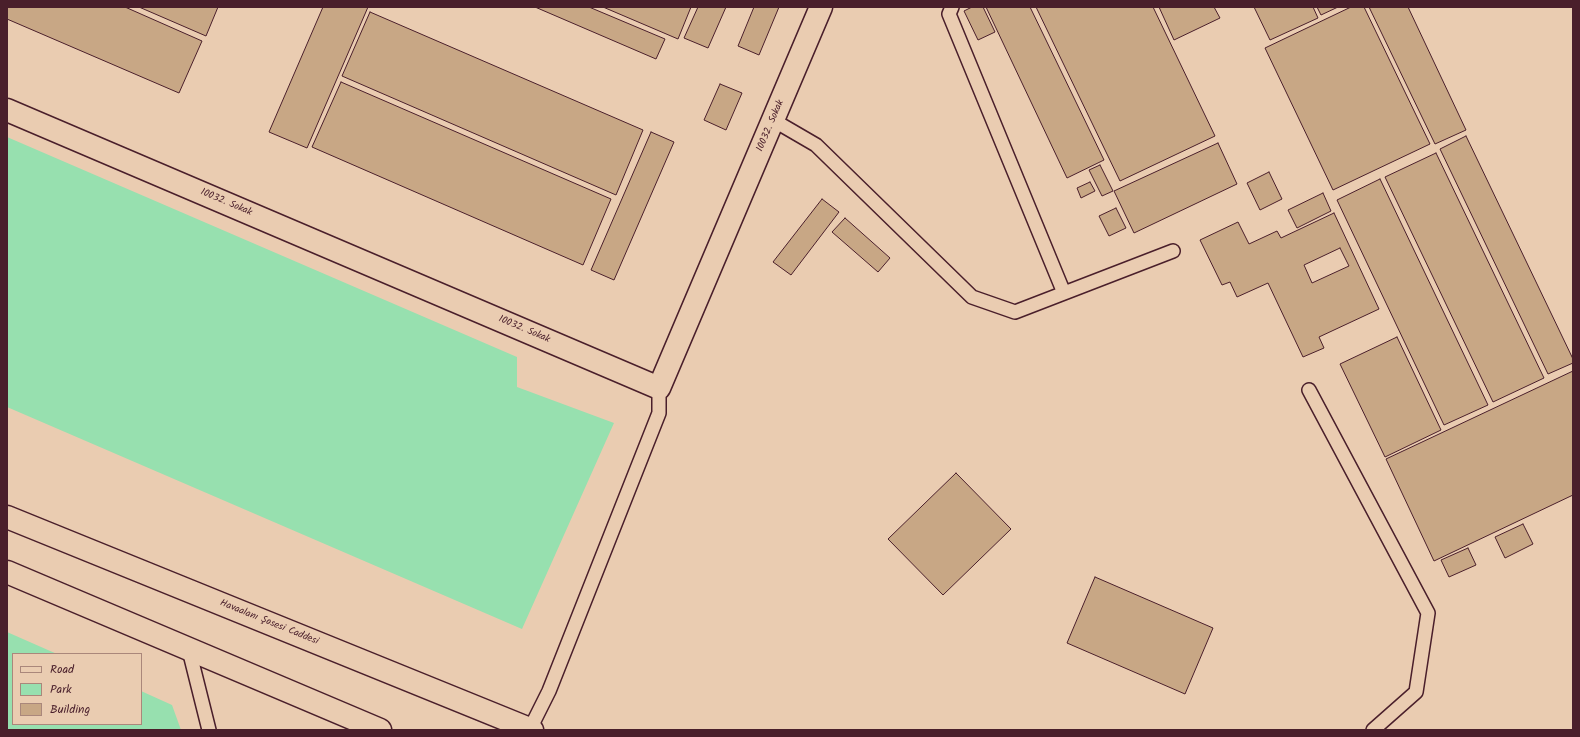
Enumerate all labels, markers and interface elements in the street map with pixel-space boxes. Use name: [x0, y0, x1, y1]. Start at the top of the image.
street label: 10032. Sokak: [755, 98, 787, 154]
street label: 10032. Sokak: [198, 187, 254, 219]
street label: 10032. Sokak: [496, 314, 552, 346]
street label: Havaalanı Şosesi Caddesi: [218, 598, 320, 648]
legend: [12, 653, 142, 725]
text: Road: [50, 660, 74, 679]
text: Park: [50, 680, 72, 699]
text: Building: [50, 700, 90, 719]

